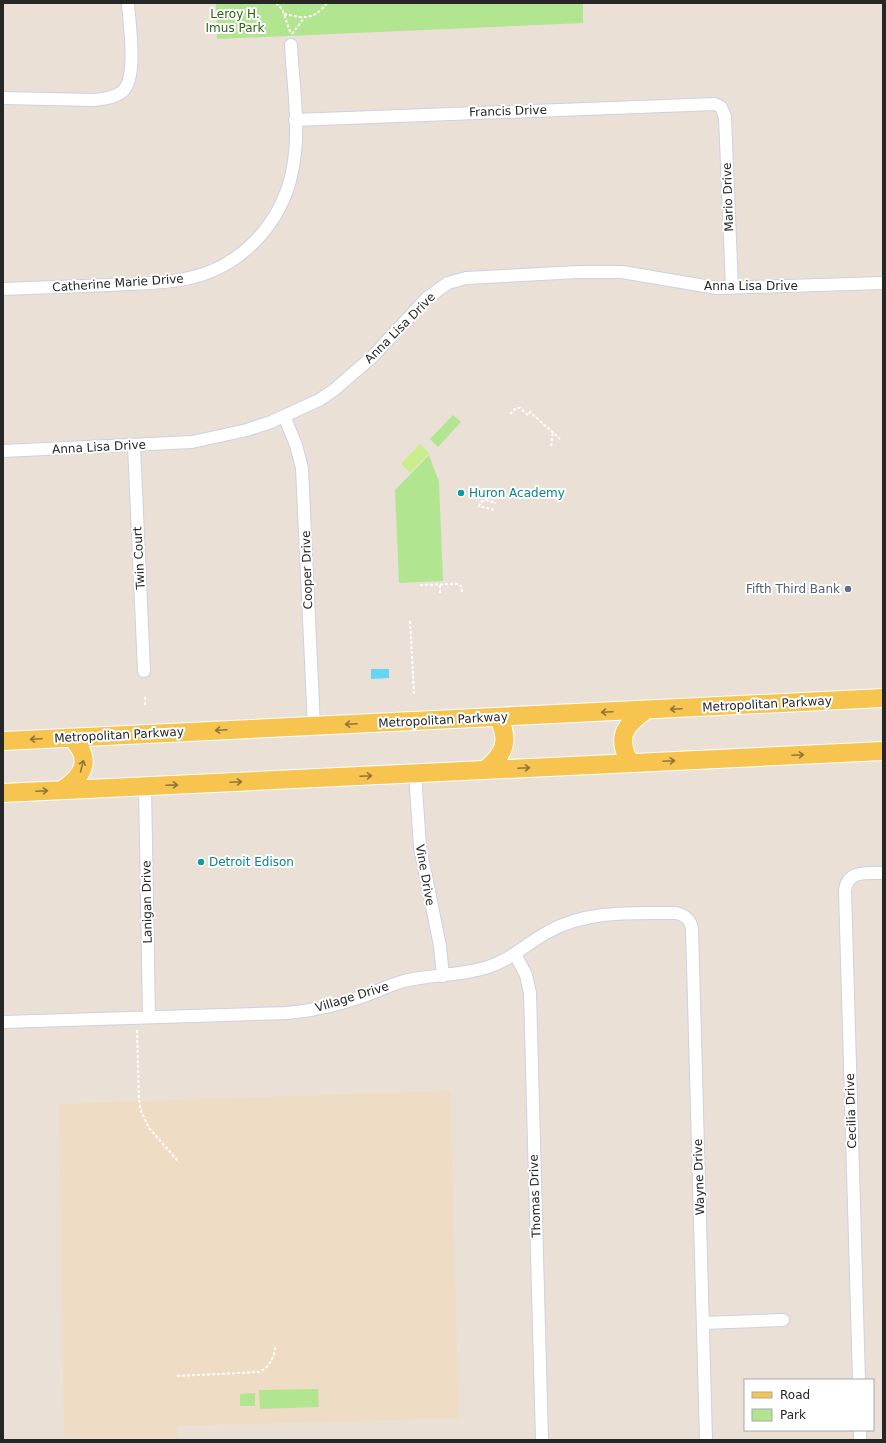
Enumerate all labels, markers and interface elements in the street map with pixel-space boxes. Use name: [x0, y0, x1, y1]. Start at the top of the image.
park label: Leroy H. Imus Park: [206, 7, 264, 35]
street label: Francis Drive: [469, 103, 547, 119]
street label: Mario Drive: [720, 162, 736, 232]
street label: Catherine Marie Drive: [52, 271, 184, 295]
street label: Anna Lisa Drive: [704, 279, 798, 293]
street label: Anna Lisa Drive: [362, 290, 438, 366]
street label: Anna Lisa Drive: [52, 438, 146, 456]
place label: Huron Academy: [469, 486, 565, 500]
marker: Huron Academy: [456, 488, 466, 498]
street label: Twin Court: [130, 526, 148, 591]
street label: Cooper Drive: [299, 530, 315, 610]
place label: Fifth Third Bank: [746, 582, 840, 596]
marker: Fifth Third Bank: [843, 584, 853, 594]
street label: Metropolitan Parkway: [702, 694, 832, 714]
one-way arrow: [670, 705, 683, 712]
one-way arrow: [601, 708, 614, 716]
street label: Metropolitan Parkway: [378, 710, 508, 730]
one-way arrow: [345, 721, 358, 728]
street label: Metropolitan Parkway: [54, 725, 184, 745]
one-way arrow: [215, 727, 228, 734]
one-way arrow: [30, 736, 43, 743]
one-way arrow: [791, 752, 804, 759]
one-way arrow: [662, 758, 675, 765]
one-way arrow: [79, 760, 87, 773]
one-way arrow: [517, 764, 530, 772]
one-way arrow: [359, 772, 372, 779]
one-way arrow: [229, 779, 242, 786]
one-way arrow: [165, 781, 178, 789]
one-way arrow: [35, 788, 48, 795]
street label: Vine Drive: [413, 843, 437, 907]
place label: Detroit Edison: [209, 855, 294, 869]
marker: Detroit Edison: [196, 857, 206, 867]
street label: Lanigan Drive: [139, 860, 155, 944]
street label: Village Drive: [314, 979, 390, 1015]
street label: Cecilia Drive: [843, 1073, 859, 1149]
street label: Wayne Drive: [691, 1139, 707, 1215]
street label: Thomas Drive: [527, 1154, 543, 1239]
legend: [744, 1379, 874, 1431]
text: Road: [780, 1388, 810, 1402]
text: Park: [780, 1408, 806, 1422]

